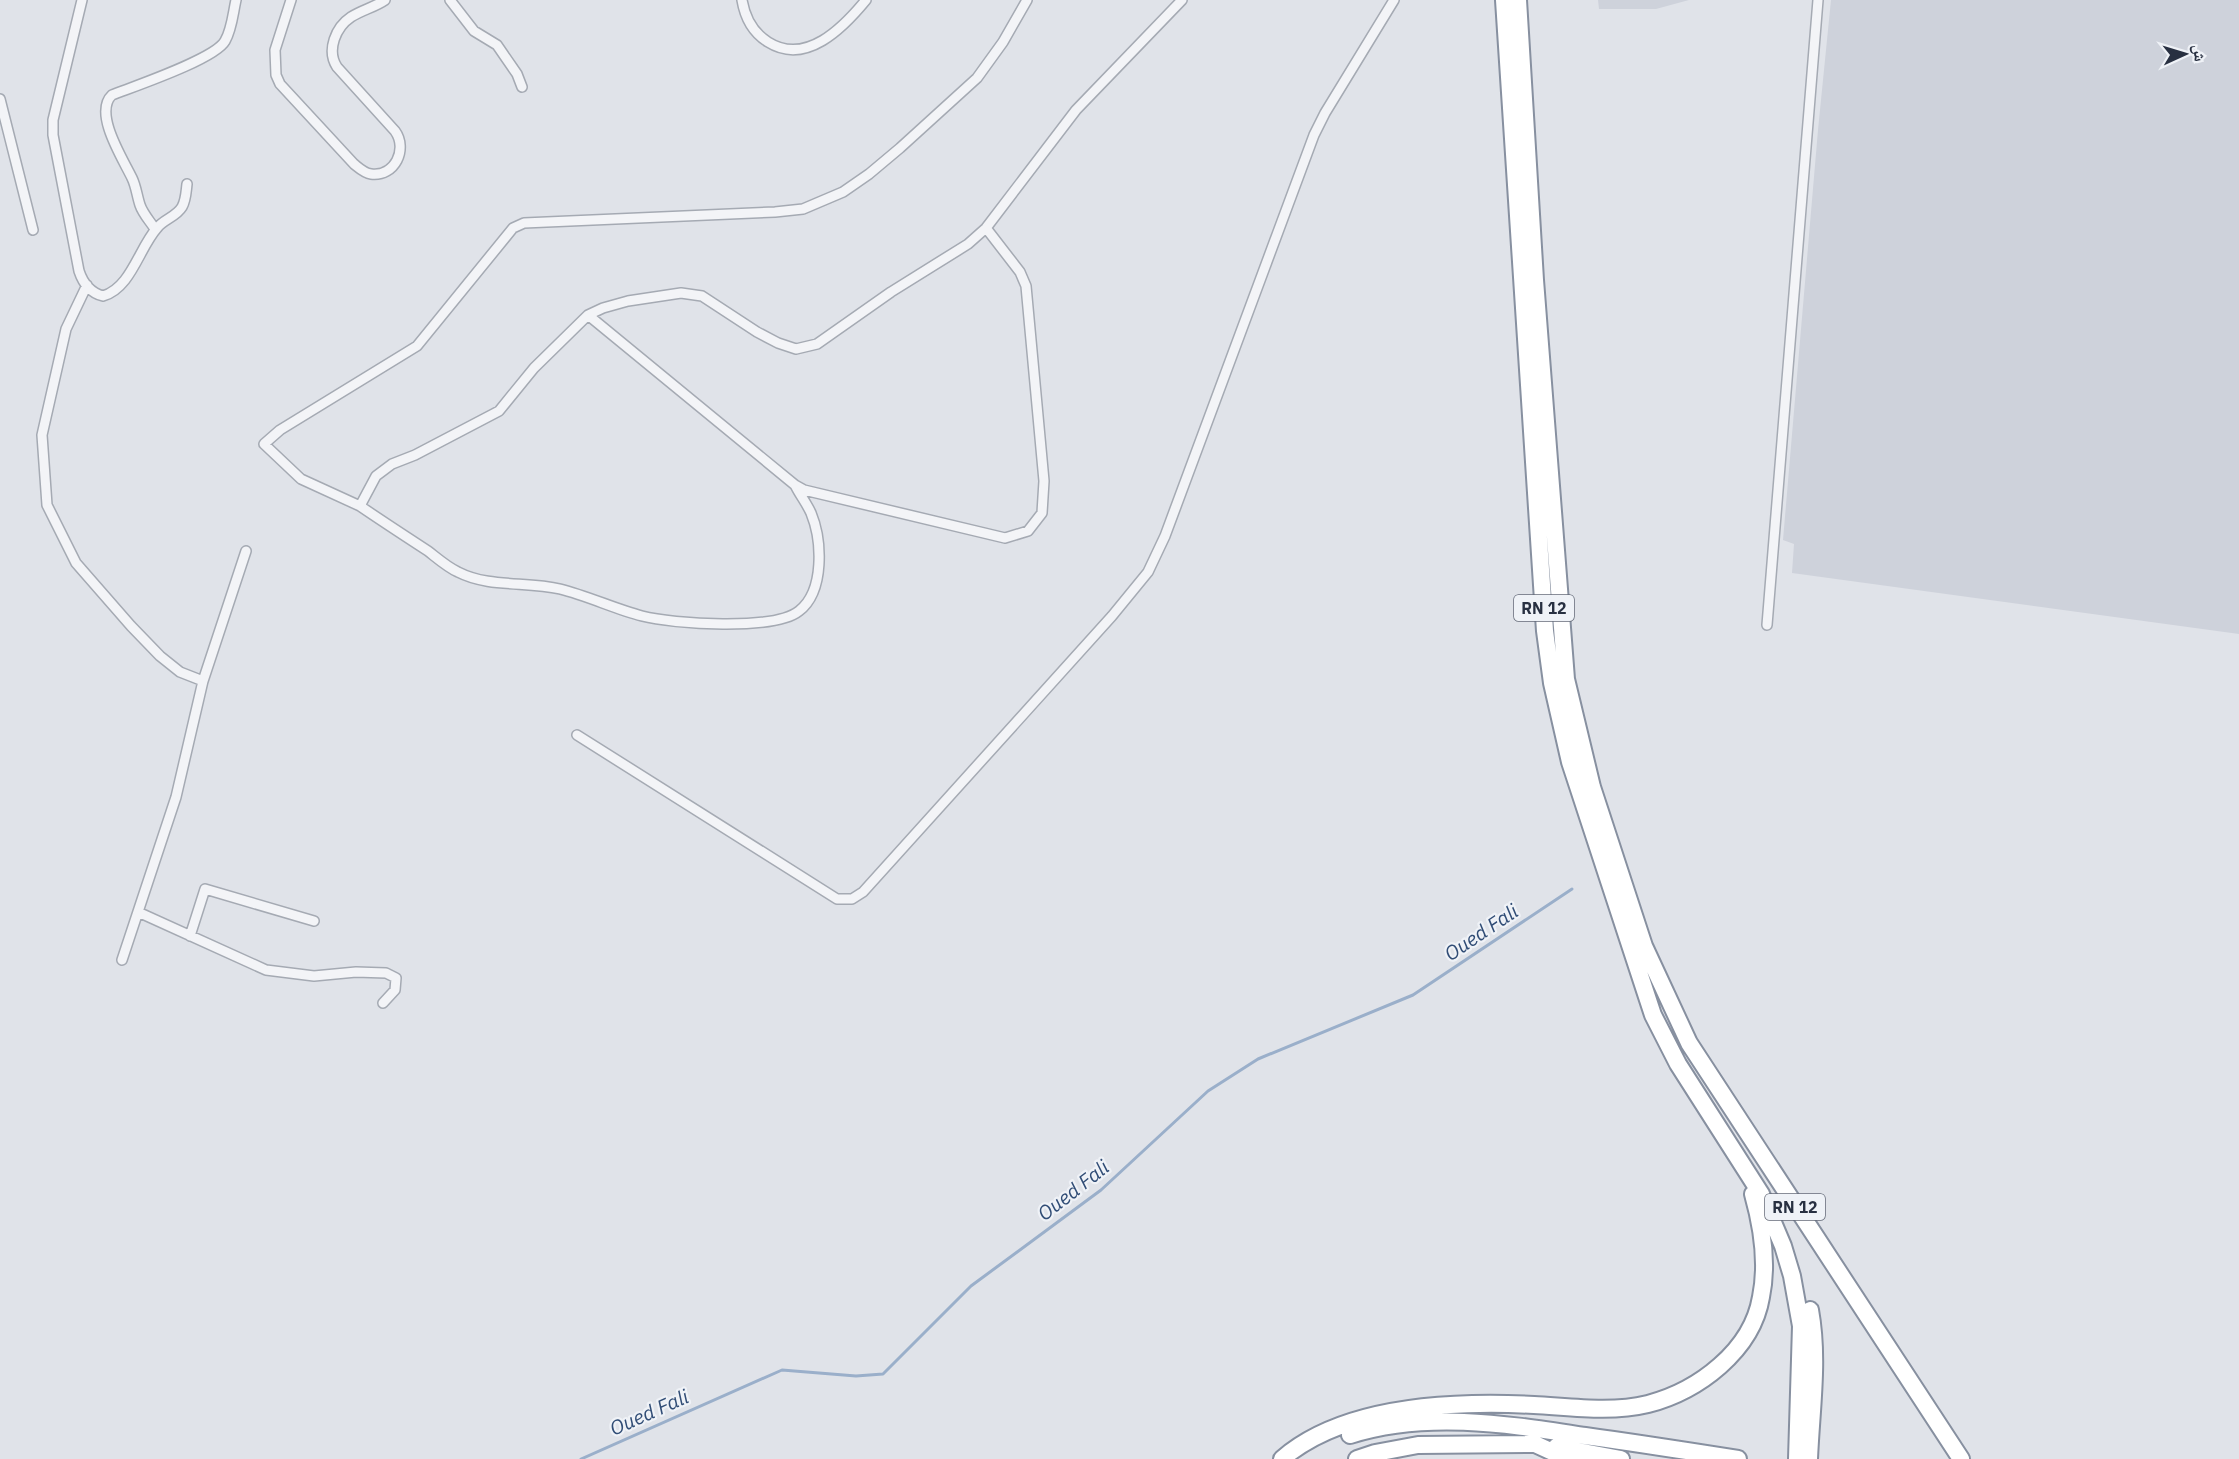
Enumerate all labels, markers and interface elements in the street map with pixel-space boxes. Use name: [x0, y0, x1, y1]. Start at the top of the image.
north arrow: [2155, 24, 2215, 84]
text: ش: [2189, 44, 2211, 62]
road number: RN 12: [1514, 595, 1574, 621]
water label: Oued Fali: [1439, 897, 1524, 967]
water label: Oued Fali: [1032, 1153, 1115, 1226]
road number: RN 12: [1765, 1194, 1825, 1220]
water label: Oued Fali: [605, 1382, 693, 1441]

